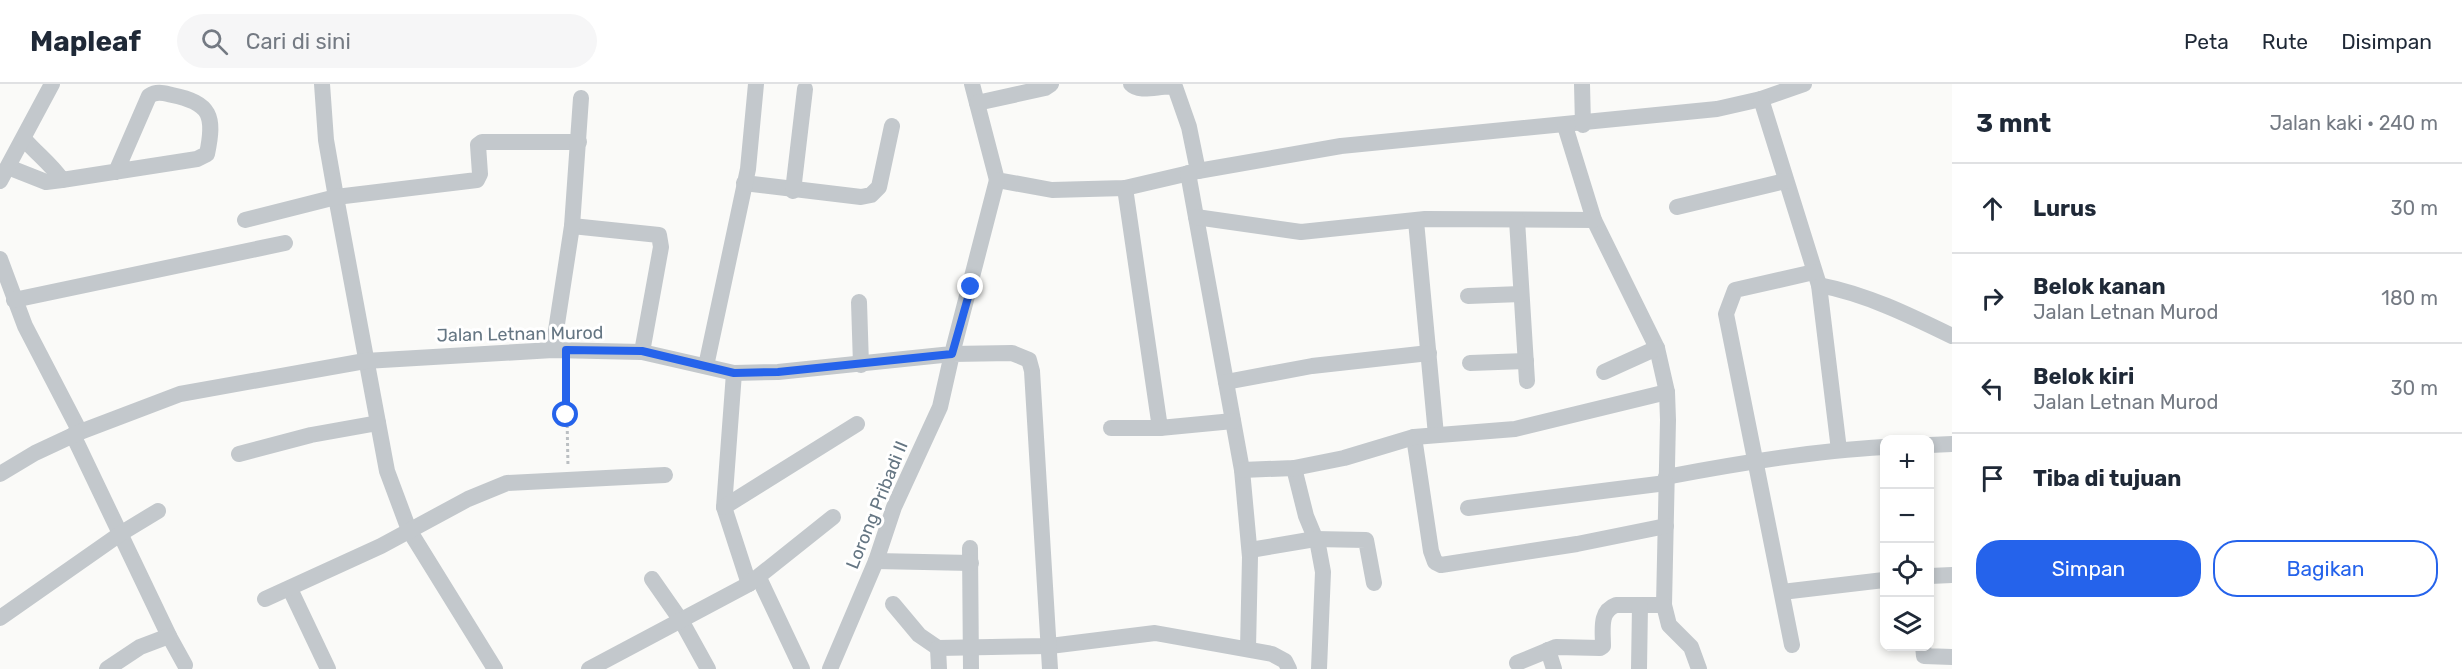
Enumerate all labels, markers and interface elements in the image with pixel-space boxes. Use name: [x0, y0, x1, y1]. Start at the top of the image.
search box: [177, 14, 597, 68]
text: Mapleaf: [30, 25, 141, 58]
icon: search: [198, 25, 231, 58]
text: Cari di sini: [246, 28, 351, 55]
text: Peta: [2184, 29, 2229, 54]
text: Rute: [2262, 29, 2308, 54]
text: Disimpan: [2341, 29, 2432, 54]
text: 3 mnt: [1976, 108, 2051, 139]
text: Jalan kaki · 240 m: [2269, 111, 2438, 135]
icon: ahead: [1976, 192, 2009, 225]
text: Lurus: [2033, 195, 2096, 222]
text: 30 m: [2391, 196, 2438, 220]
route end: [957, 273, 983, 299]
text: Belok kanan: [2033, 273, 2166, 300]
icon: right: [1976, 282, 2009, 315]
text: 180 m: [2381, 286, 2438, 310]
text: Jalan Letnan Murod: [2033, 300, 2218, 324]
street label: Jalan Letnan Murod: [436, 322, 604, 346]
text: Belok kiri: [2033, 363, 2134, 390]
icon: left: [1976, 372, 2009, 405]
text: 30 m: [2391, 376, 2438, 400]
text: Jalan Letnan Murod: [2033, 390, 2218, 414]
route start: [552, 401, 578, 427]
map controls: [1880, 435, 1934, 651]
button: +: [1880, 435, 1934, 489]
street label: Lorong Pribadi II: [841, 438, 913, 572]
icon: arrive: [1976, 462, 2009, 495]
text: Tiba di tujuan: [2033, 465, 2181, 492]
button: −: [1880, 489, 1934, 543]
button: Simpan: [1976, 540, 2201, 597]
button: Bagikan: [2213, 540, 2438, 597]
button: locate: [1880, 543, 1934, 597]
button: layers: [1880, 597, 1934, 651]

